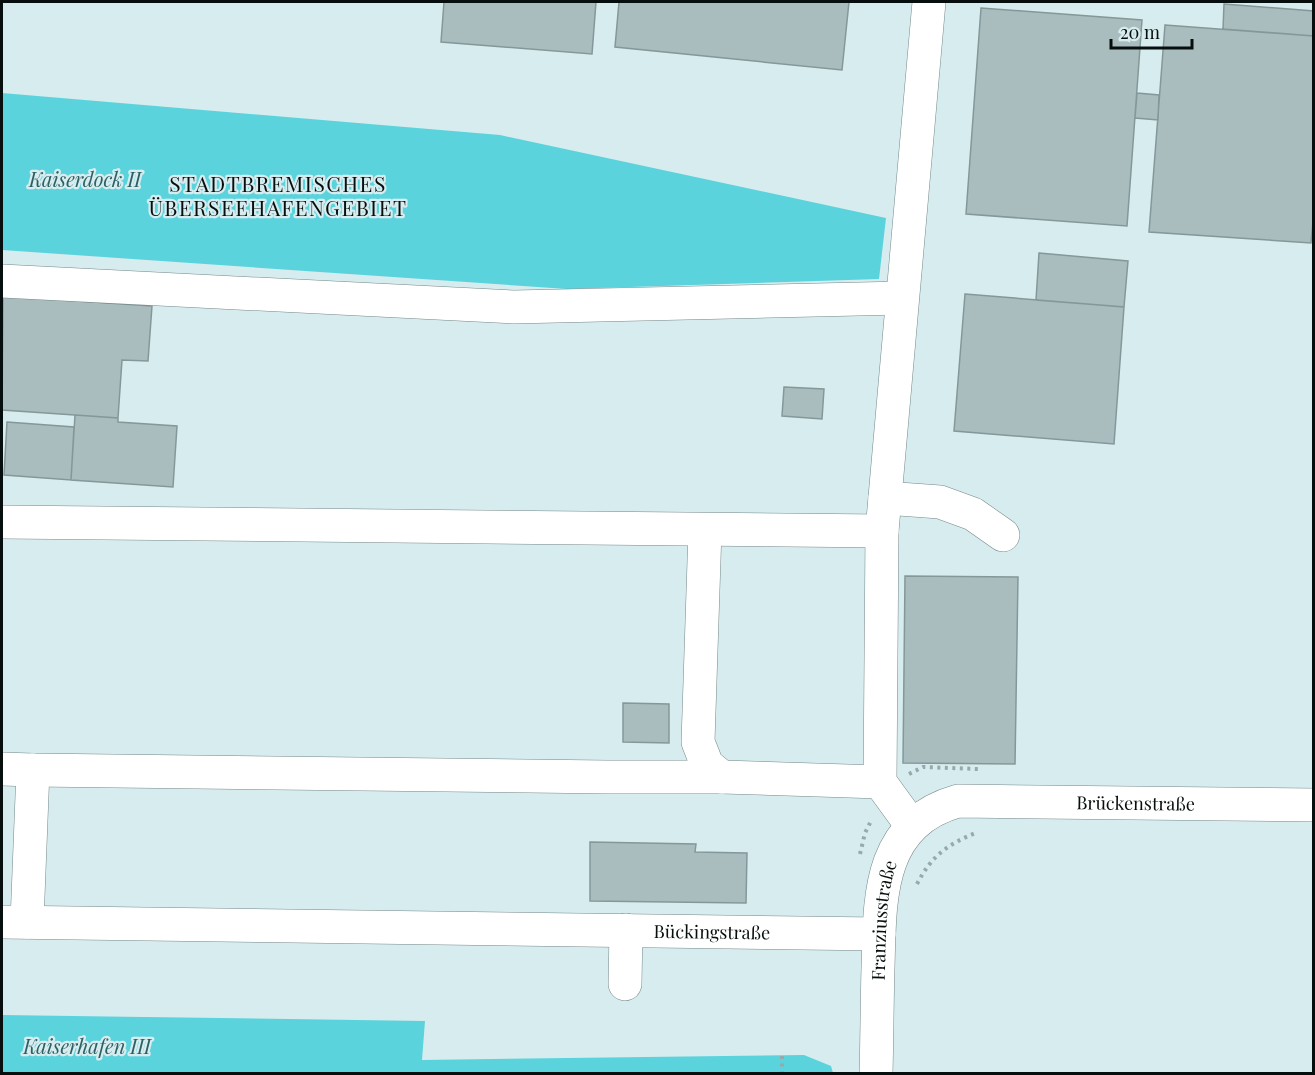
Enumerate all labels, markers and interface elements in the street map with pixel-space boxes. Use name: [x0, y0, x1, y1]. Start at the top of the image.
scale bar: [1111, 12, 1192, 50]
text: 20 m: [1120, 20, 1160, 44]
water label: Kaiserdock II: [28, 165, 143, 192]
district label: STADTBREMISCHES ÜBERSEEHAFENGEBIET: [148, 169, 408, 221]
street label: Brückenstraße: [1076, 790, 1195, 816]
street label: Franziusstraße: [866, 857, 902, 981]
street label: Bückingstraße: [653, 919, 770, 945]
water label: Kaiserhafen III: [22, 1032, 153, 1059]

